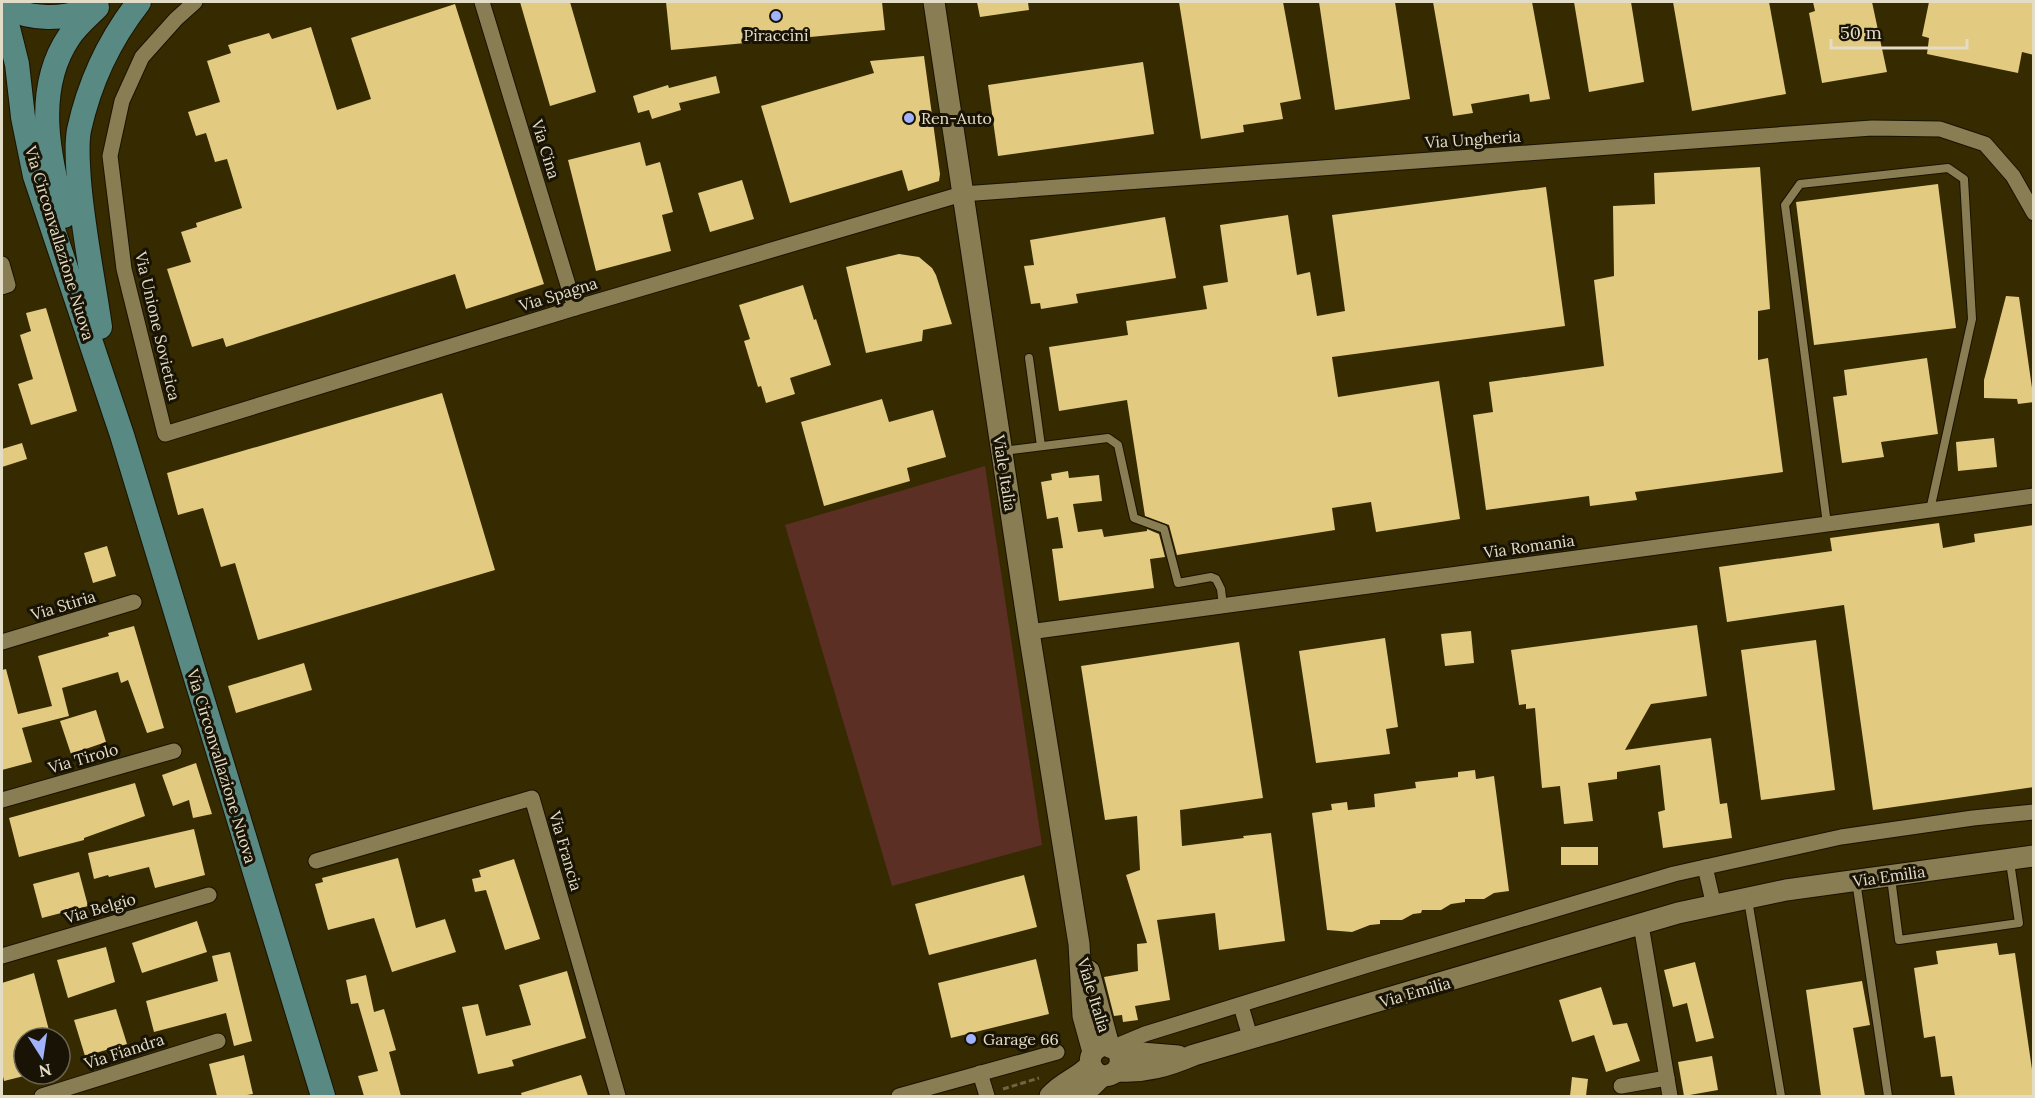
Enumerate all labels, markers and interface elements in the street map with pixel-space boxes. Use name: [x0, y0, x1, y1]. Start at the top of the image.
marker: Piraccini: [769, 9, 783, 23]
scale bar: [1831, 12, 1968, 50]
text: 50 m: [1840, 21, 1882, 44]
place label: Piraccini: [744, 25, 808, 45]
place label: Ren-Auto: [921, 108, 992, 128]
marker: Ren-Auto: [902, 111, 916, 125]
street label: Via Cina: [527, 116, 564, 181]
street label: Via Ungheria: [1423, 126, 1522, 152]
street label: Via Circonvallazione Nuova: [21, 143, 99, 342]
street label: Via Unione Sovietica: [131, 249, 185, 402]
street label: Via Spagna: [515, 273, 600, 316]
street label: Viale Italia: [989, 432, 1021, 513]
street label: Via Romania: [1481, 530, 1576, 562]
street label: Via Stiria: [27, 586, 98, 625]
street label: Via Circonvallazione Nuova: [183, 666, 261, 865]
street label: Via Tirolo: [45, 738, 120, 778]
street label: Via Francia: [545, 808, 587, 893]
street label: Via Emilia: [1850, 861, 1927, 891]
street label: Via Belgio: [61, 888, 138, 928]
street label: Viale Italia: [1073, 954, 1115, 1035]
street label: Via Emilia: [1376, 972, 1453, 1012]
north arrow: [12, 1026, 72, 1086]
street label: Via Fiandra: [81, 1029, 167, 1074]
place label: Garage 66: [983, 1029, 1059, 1049]
marker: Garage 66: [964, 1032, 978, 1046]
text: N: [37, 1060, 53, 1082]

